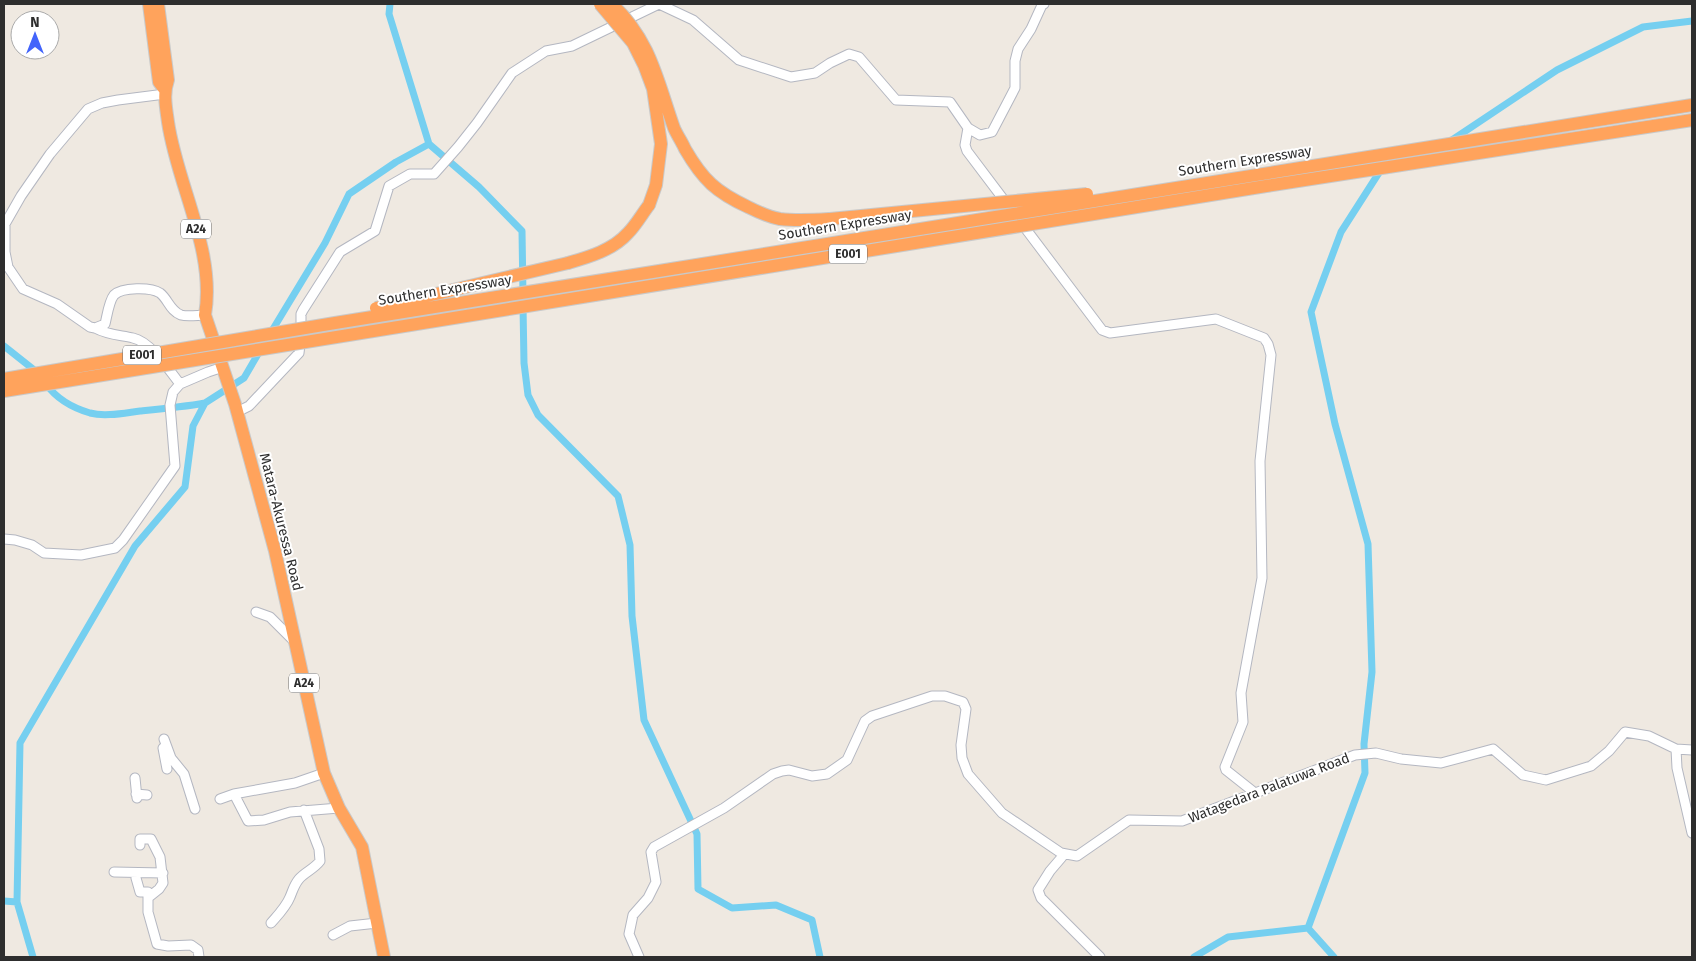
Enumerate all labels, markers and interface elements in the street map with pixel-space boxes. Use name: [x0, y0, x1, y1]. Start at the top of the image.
north arrow: [10, 10, 60, 60]
text: N: [30, 14, 40, 31]
street label: Southern Expressway: [1177, 142, 1313, 180]
street label: Southern Expressway: [777, 206, 913, 244]
road number: A24: [181, 220, 211, 238]
road number: E001: [829, 244, 867, 264]
street label: Southern Expressway: [377, 271, 513, 309]
road number: E001: [123, 346, 161, 364]
street label: Matara-Akuressa Road: [256, 451, 306, 593]
road number: A24: [289, 674, 319, 692]
street label: Watagedara Palatuwa Road: [1186, 749, 1352, 827]

